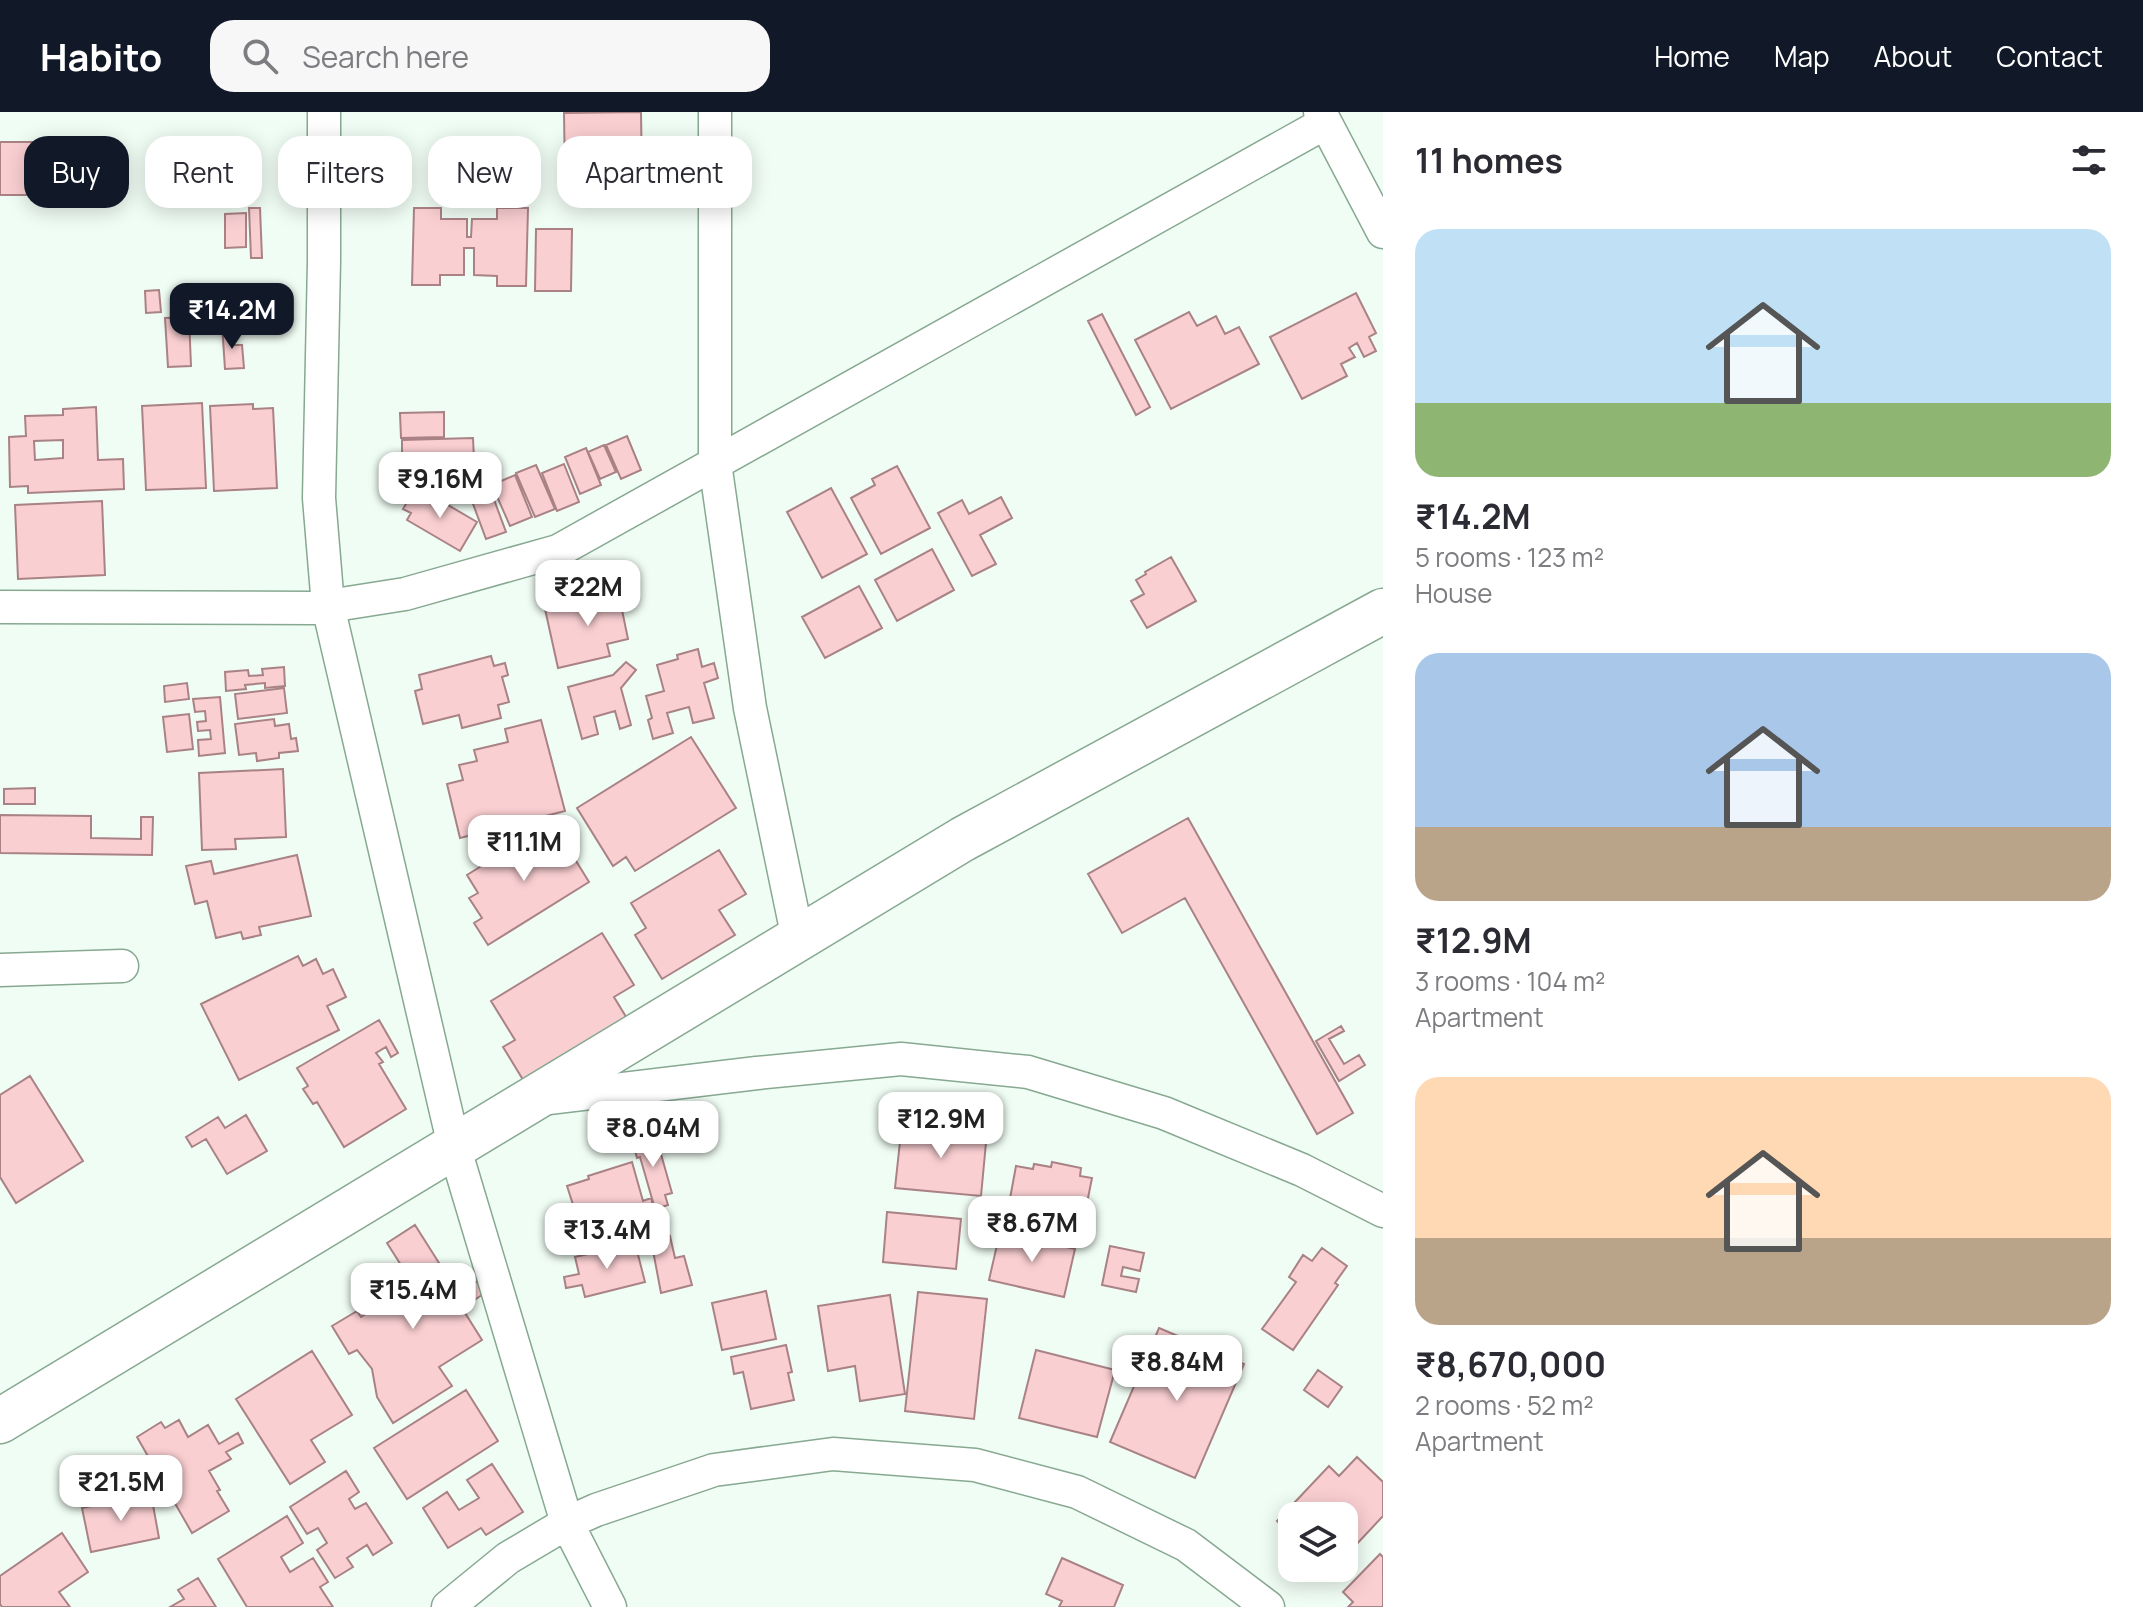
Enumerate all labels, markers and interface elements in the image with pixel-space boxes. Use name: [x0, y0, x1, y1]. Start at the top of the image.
search box: [210, 20, 770, 92]
text: Habito: [40, 30, 162, 82]
icon: search: [238, 34, 282, 78]
text: Search here: [302, 36, 469, 77]
text: Home: [1654, 37, 1730, 75]
text: Map: [1774, 37, 1830, 75]
text: About: [1874, 37, 1952, 75]
text: Contact: [1996, 37, 2103, 75]
chip: Buy: [24, 136, 129, 208]
chip: Rent: [145, 136, 262, 208]
chip: Filters: [278, 136, 412, 208]
chip: New: [428, 136, 541, 208]
chip: Apartment: [557, 136, 752, 208]
text: 11 homes: [1415, 137, 1563, 183]
icon: filters: [2067, 138, 2111, 182]
icon: home: [1691, 281, 1835, 425]
pin: ₹14.2M: [167, 283, 297, 351]
text: ₹14.2M: [188, 291, 276, 327]
pin: ₹9.16M: [375, 452, 505, 520]
text: ₹9.16M: [397, 460, 483, 496]
text: ₹14.2M: [1415, 493, 1531, 539]
text: 5 rooms · 123 m²: [1415, 539, 1604, 575]
pin: ₹22M: [541, 560, 635, 628]
text: ₹22M: [553, 568, 623, 604]
text: House: [1415, 575, 1492, 611]
icon: home: [1691, 705, 1835, 849]
pin: ₹11.1M: [459, 815, 589, 883]
text: ₹11.1M: [486, 823, 562, 859]
text: ₹12.9M: [1415, 917, 1532, 963]
text: 3 rooms · 104 m²: [1415, 963, 1605, 999]
text: Apartment: [1415, 999, 1544, 1035]
pin: ₹12.9M: [876, 1092, 1006, 1160]
text: ₹12.9M: [896, 1100, 986, 1136]
pin: ₹8.04M: [588, 1101, 718, 1169]
text: ₹8.04M: [605, 1109, 701, 1145]
icon: home: [1691, 1129, 1835, 1273]
pin: ₹8.67M: [967, 1196, 1097, 1264]
pin: ₹13.4M: [542, 1203, 672, 1271]
text: ₹8.67M: [986, 1204, 1078, 1240]
text: ₹13.4M: [563, 1211, 651, 1247]
pin: ₹15.4M: [348, 1263, 478, 1331]
text: ₹15.4M: [369, 1271, 457, 1307]
pin: ₹8.84M: [1112, 1335, 1242, 1403]
text: ₹8,670,000: [1415, 1341, 1606, 1387]
text: ₹8.84M: [1130, 1343, 1224, 1379]
text: 2 rooms · 52 m²: [1415, 1387, 1594, 1423]
text: Apartment: [1415, 1423, 1544, 1459]
pin: ₹21.5M: [56, 1455, 186, 1523]
text: ₹21.5M: [77, 1463, 165, 1499]
map controls: [1278, 1502, 1358, 1582]
button: layers: [1278, 1502, 1358, 1582]

